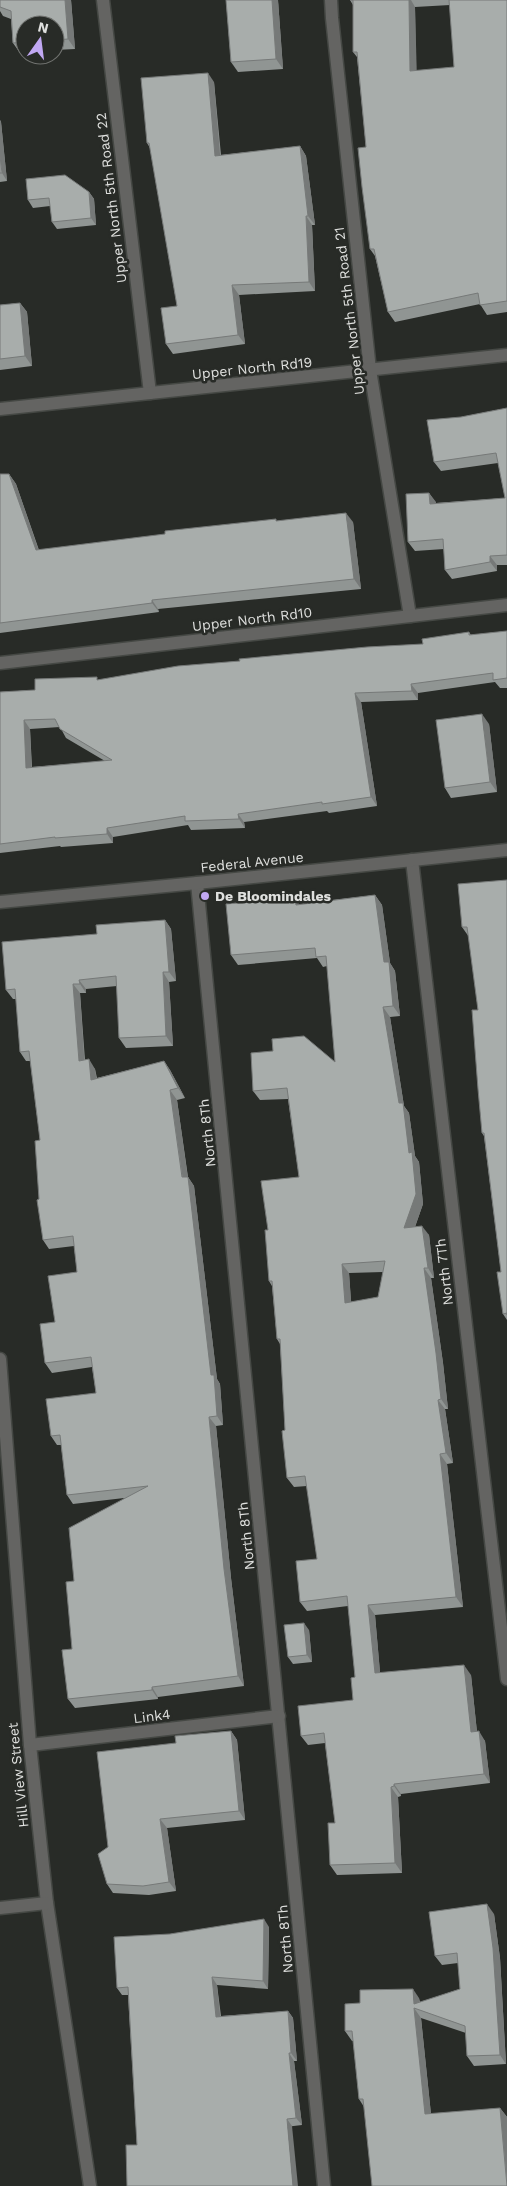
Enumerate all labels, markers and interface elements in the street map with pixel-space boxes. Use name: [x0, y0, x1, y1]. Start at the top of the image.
north arrow: [15, 15, 65, 65]
text: N: [36, 18, 50, 36]
street label: Upper North 5th Road 22: [93, 112, 129, 284]
street label: Upper North 5th Road 21: [331, 226, 367, 396]
street label: Upper North Rd19: [191, 354, 313, 382]
street label: Upper North Rd10: [191, 604, 313, 634]
street label: Federal Avenue: [200, 849, 304, 875]
place label: De Bloomindales: [215, 888, 332, 904]
marker: De Bloomindales: [199, 890, 211, 902]
street label: North 8Th: [195, 1098, 219, 1168]
street label: North 7Th: [432, 1238, 456, 1306]
street label: North 8Th: [234, 1501, 258, 1571]
street label: Link4: [133, 1706, 171, 1726]
street label: Hill View Street: [5, 1722, 31, 1828]
street label: North 8Th: [274, 1904, 296, 1974]

